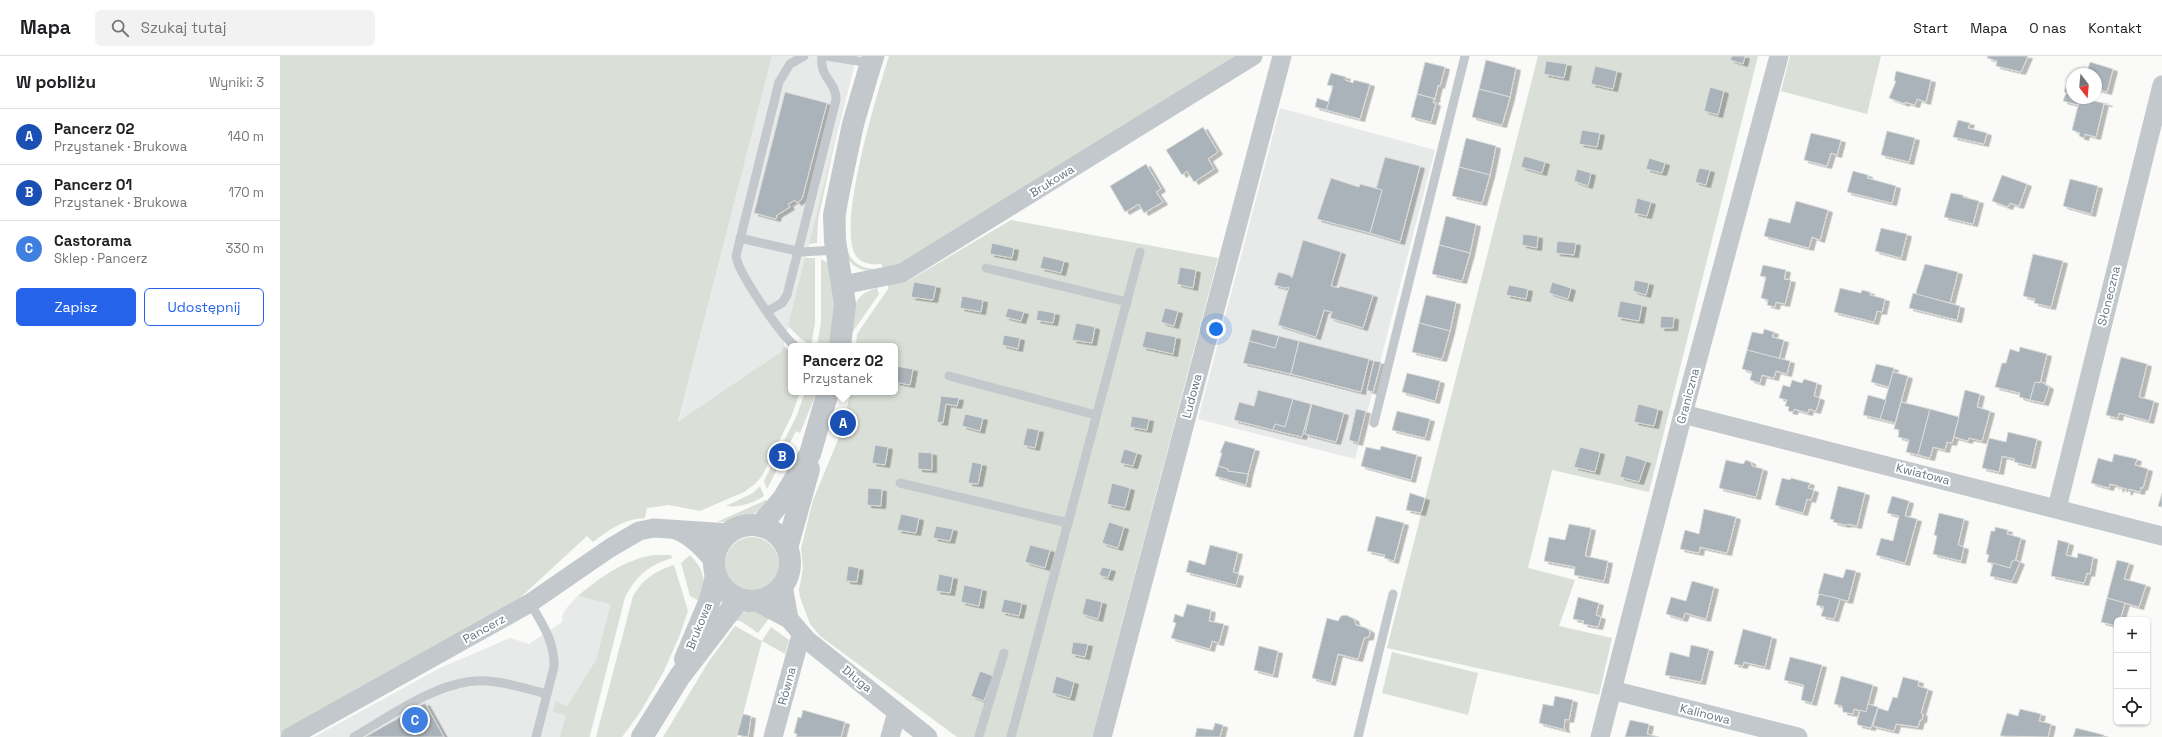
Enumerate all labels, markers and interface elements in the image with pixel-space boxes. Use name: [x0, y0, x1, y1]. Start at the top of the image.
search box: [95, 10, 375, 46]
text: Mapa: [20, 15, 71, 40]
icon: search: [109, 17, 131, 39]
text: Szukaj tutaj: [141, 18, 226, 37]
text: Start: [1913, 19, 1948, 37]
text: Mapa: [1970, 19, 2007, 37]
text: O nas: [2029, 19, 2066, 37]
text: Kontakt: [2088, 19, 2142, 37]
north arrow: [2066, 68, 2102, 104]
text: W pobliżu: [16, 71, 96, 93]
text: Wyniki: 3: [209, 74, 264, 91]
text: Pancerz 02: [54, 119, 134, 138]
text: A: [25, 128, 33, 145]
text: 140 m: [228, 128, 264, 145]
text: Przystanek · Brukowa: [54, 138, 187, 155]
street label: Brukowa: [1027, 161, 1077, 201]
text: Pancerz 01: [54, 175, 132, 194]
text: B: [25, 184, 33, 201]
text: 170 m: [228, 184, 264, 201]
text: Przystanek · Brukowa: [54, 194, 187, 211]
text: Castorama: [54, 231, 132, 250]
text: C: [25, 240, 33, 257]
text: 330 m: [225, 240, 264, 257]
text: Sklep · Pancerz: [54, 250, 148, 267]
street label: Słoneczna: [2094, 264, 2124, 328]
button: Zapisz: [16, 288, 136, 326]
button: Udostępnij: [144, 288, 264, 326]
your location: [1206, 319, 1226, 339]
popup: [788, 343, 898, 395]
text: Pancerz 02: [803, 351, 883, 370]
street label: Graniczna: [1673, 366, 1703, 426]
text: Przystanek: [803, 370, 873, 387]
street label: Ludowa: [1178, 372, 1206, 420]
pin: A: [830, 408, 856, 438]
pin: B: [769, 441, 795, 471]
street label: Kwiatowa: [1894, 460, 1952, 488]
street label: Brukowa: [682, 600, 716, 652]
street label: Pancerz: [460, 611, 508, 647]
map controls: [2114, 617, 2150, 725]
button: +: [2114, 617, 2150, 653]
button: −: [2114, 653, 2150, 689]
street label: Długa: [839, 662, 875, 696]
street label: Równa: [774, 665, 800, 707]
button: locate: [2114, 689, 2150, 725]
street label: Kalinowa: [1678, 700, 1732, 728]
pin: C: [402, 705, 428, 735]

